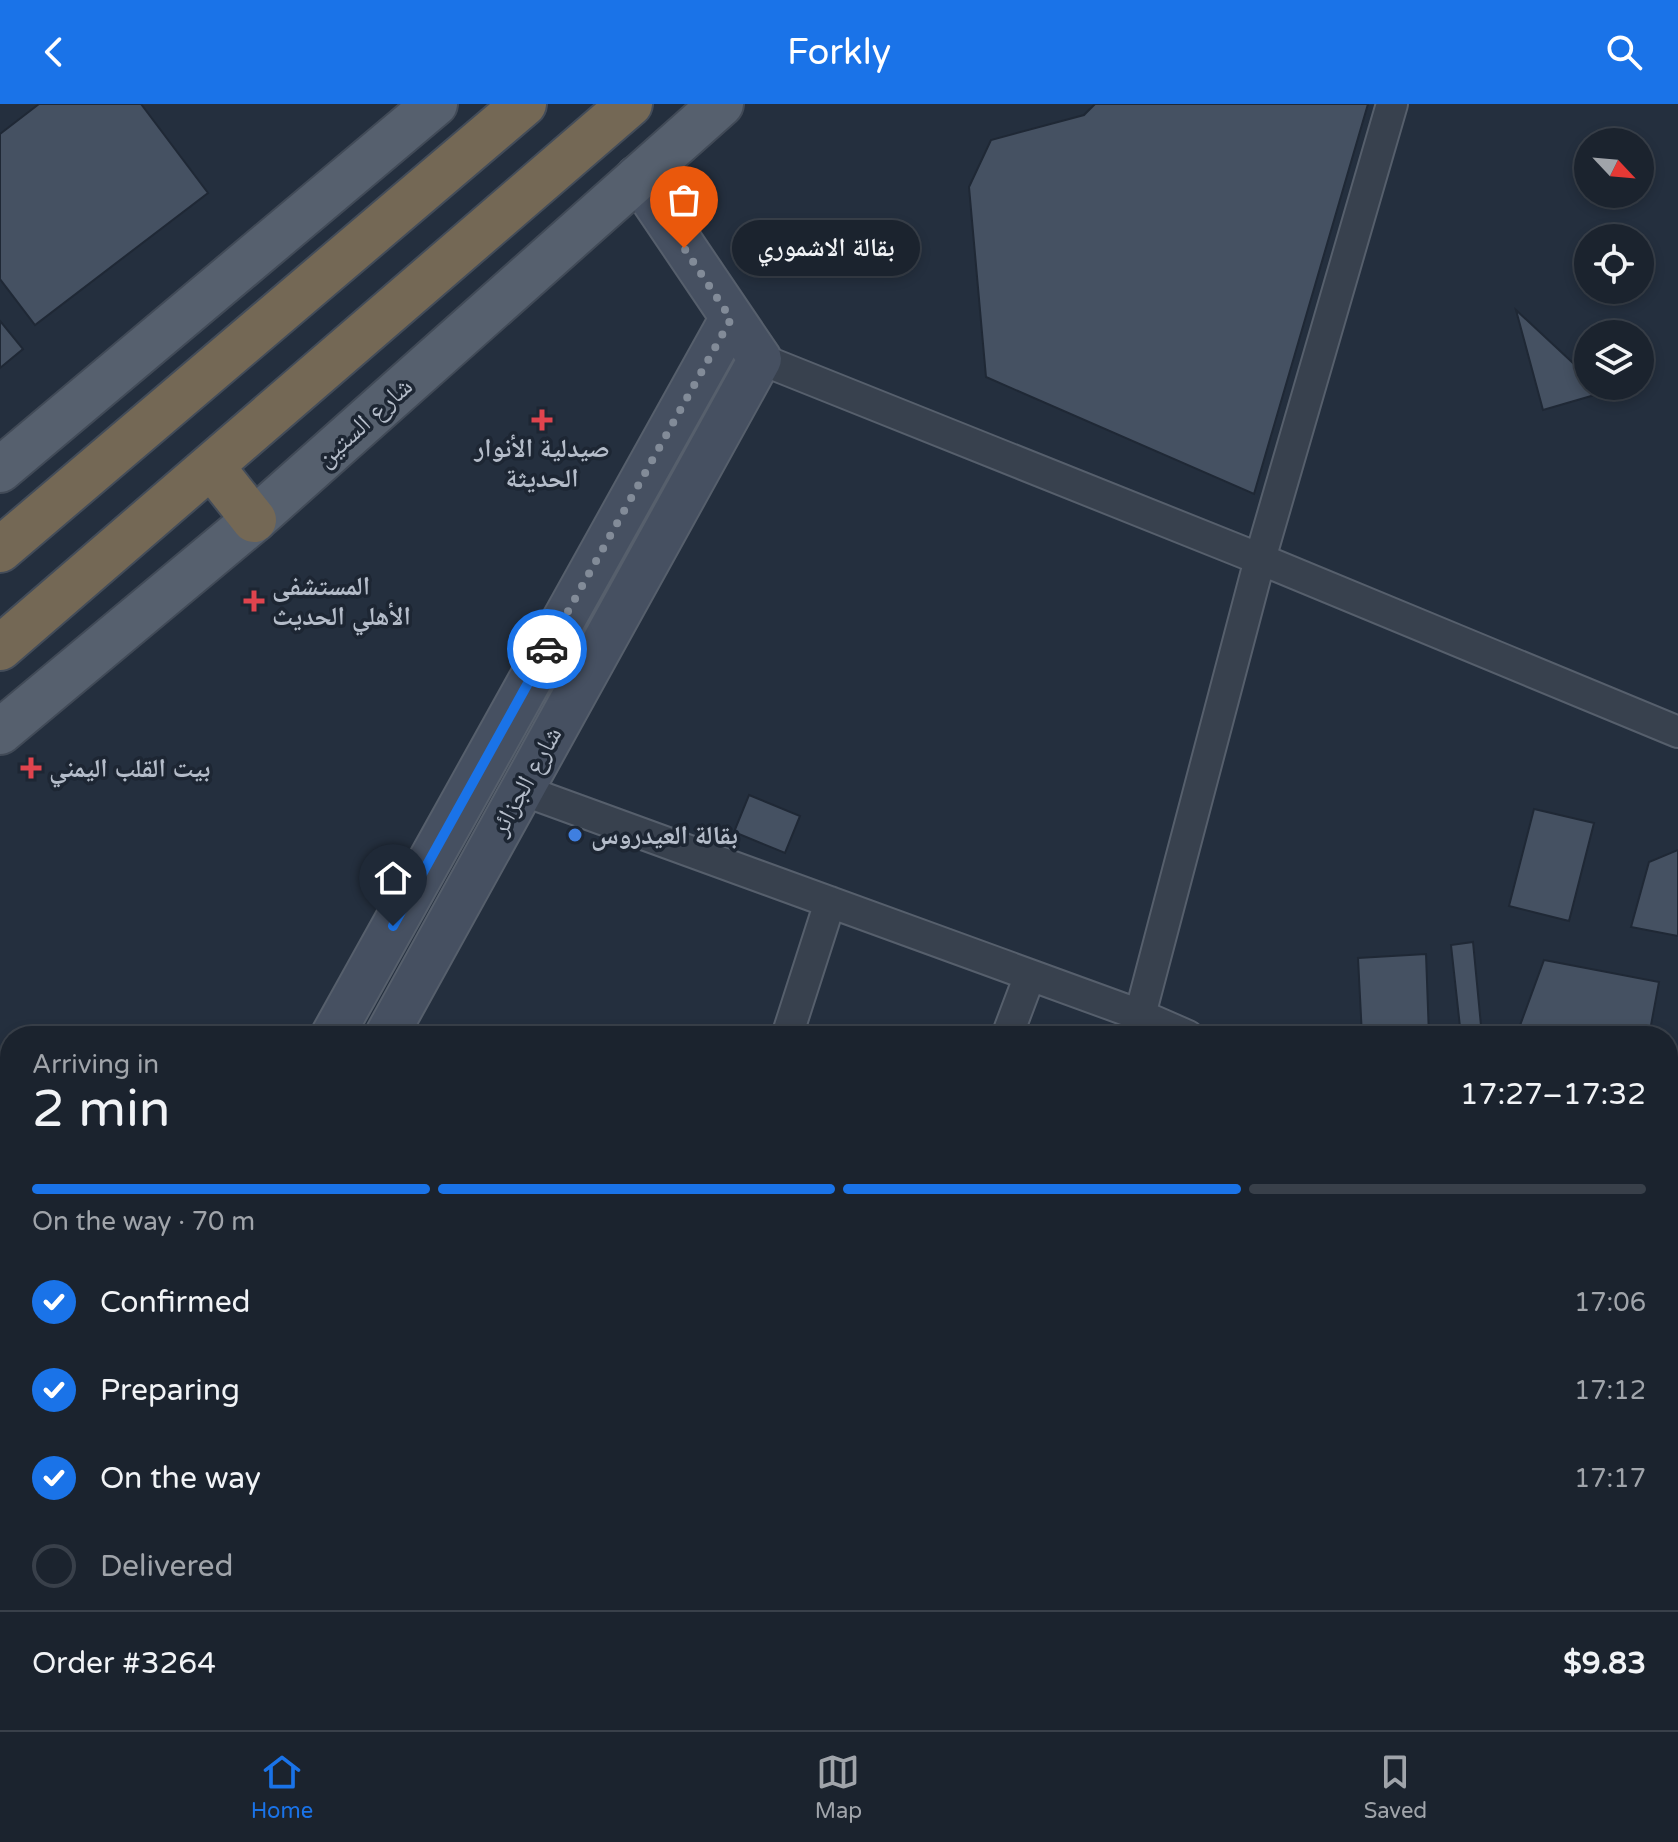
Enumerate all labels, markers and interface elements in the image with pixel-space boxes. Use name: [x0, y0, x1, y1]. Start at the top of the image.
icon: back: [32, 30, 76, 74]
icon: search: [1602, 30, 1646, 74]
text: Forkly: [787, 31, 891, 74]
north arrow: [1574, 128, 1654, 208]
map controls: [1574, 128, 1654, 400]
pin: [650, 166, 718, 248]
icon: bag: [662, 178, 706, 222]
callout: بقالة الاشموري: [732, 220, 920, 276]
button: locate: [1574, 224, 1654, 304]
text: بقالة الاشموري: [757, 232, 895, 263]
button: layers: [1574, 320, 1654, 400]
street label: شارع الستين: [309, 371, 419, 473]
marker: صيدلية الأنوار الحديثة: [533, 411, 551, 429]
place label: صيدلية الأنوار الحديثة: [473, 433, 610, 494]
place label: المستشفى الأهلي الحديث: [272, 571, 411, 636]
marker: المستشفى الأهلي الحديث: [243, 590, 265, 612]
courier: [507, 609, 587, 689]
icon: car: [525, 627, 569, 671]
street label: شارع الجزائر: [483, 721, 569, 842]
place label: بيت القلب اليمني: [49, 753, 210, 788]
marker: بيت القلب اليمني: [20, 757, 42, 779]
place label: بقالة العيدروس: [591, 820, 738, 851]
marker: بقالة العيدروس: [566, 826, 584, 844]
pin: [359, 844, 427, 926]
icon: home: [371, 856, 415, 900]
text: Arriving in: [32, 1049, 159, 1080]
text: 17:27–17:32: [1460, 1076, 1646, 1113]
text: 2 min: [32, 1078, 171, 1141]
text: On the way · 70 m: [32, 1206, 255, 1237]
icon: check: [32, 1280, 76, 1324]
text: Confirmed: [100, 1284, 251, 1321]
text: 17:06: [1574, 1287, 1646, 1318]
icon: check: [32, 1368, 76, 1412]
text: Preparing: [100, 1372, 240, 1409]
text: 17:12: [1574, 1375, 1646, 1406]
icon: check: [32, 1456, 76, 1500]
text: On the way: [100, 1460, 261, 1497]
text: 17:17: [1574, 1463, 1646, 1494]
text: Delivered: [100, 1548, 234, 1585]
text: Order #3264: [32, 1645, 216, 1682]
text: $9.83: [1563, 1645, 1646, 1682]
tab: Home: [251, 1750, 313, 1824]
tab: Map: [815, 1750, 862, 1824]
tab: Saved: [1364, 1750, 1427, 1824]

